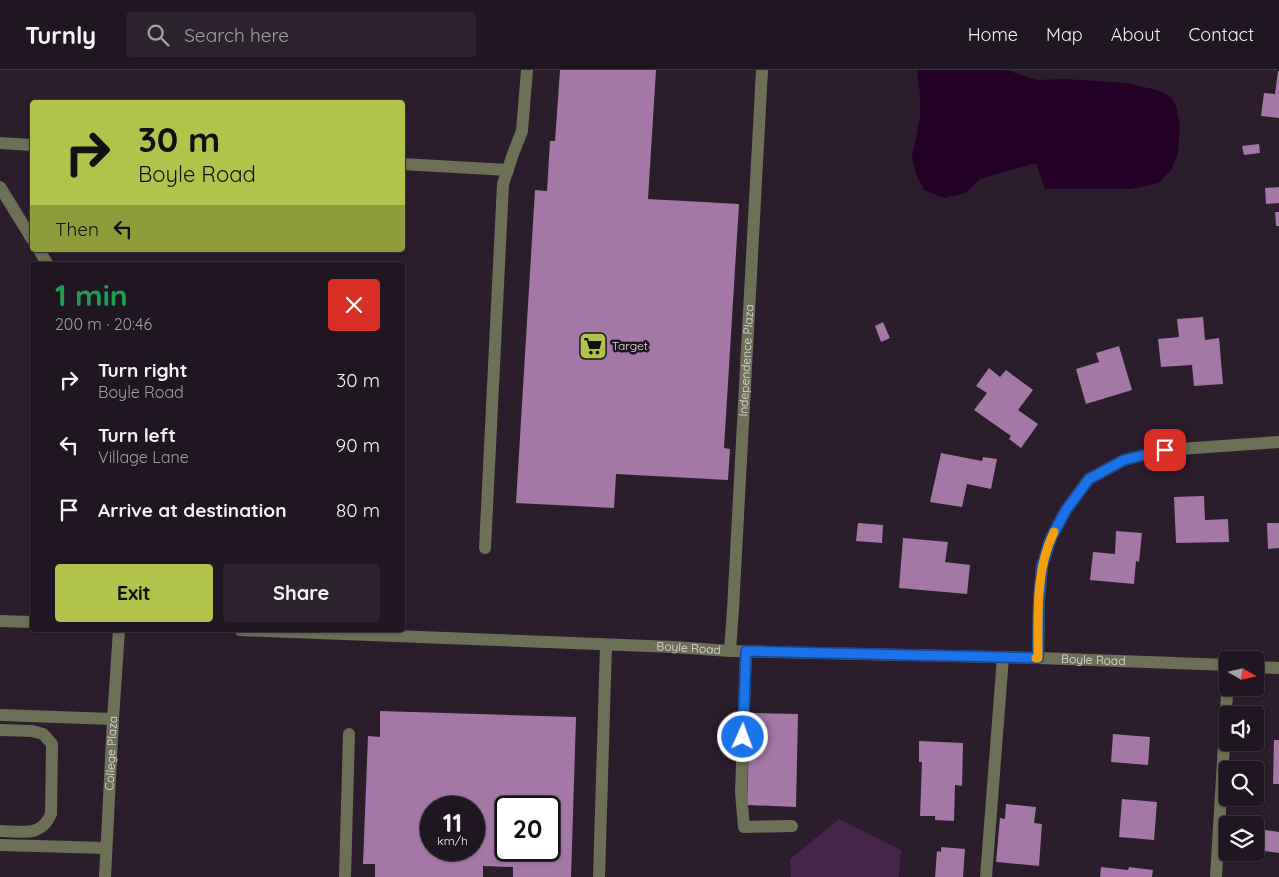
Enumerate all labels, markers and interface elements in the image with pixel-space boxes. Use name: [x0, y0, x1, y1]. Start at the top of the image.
search box: [126, 12, 476, 57]
text: Turnly: [25, 20, 96, 50]
icon: search: [144, 21, 172, 49]
text: Search here: [184, 23, 289, 47]
text: Home: [968, 23, 1018, 46]
text: Map: [1046, 23, 1083, 46]
text: About: [1111, 23, 1161, 46]
text: Contact: [1189, 23, 1254, 46]
text: 30 m: [138, 117, 220, 161]
icon: right: [55, 120, 120, 185]
text: Boyle Road: [138, 160, 256, 188]
icon: left: [109, 215, 137, 243]
text: Then: [55, 217, 99, 241]
text: 1 min: [55, 276, 128, 314]
button: close: [328, 279, 380, 331]
street label: Independence Plaza: [735, 304, 756, 417]
text: 200 m · 20:46: [55, 314, 152, 334]
supermarket icon: Target: [578, 331, 608, 361]
place label: Target: [612, 338, 648, 353]
text: Turn right: [98, 358, 187, 382]
icon: right: [55, 366, 83, 394]
text: 30 m: [336, 368, 380, 392]
text: Boyle Road: [98, 382, 184, 402]
text: Turn left: [98, 423, 176, 447]
pin: [1144, 429, 1186, 471]
icon: left: [55, 431, 83, 459]
text: 90 m: [336, 433, 380, 457]
icon: arrive: [1151, 436, 1179, 464]
text: Village Lane: [98, 447, 189, 467]
icon: arrive: [55, 496, 83, 524]
text: Arrive at destination: [98, 498, 287, 522]
text: 80 m: [336, 498, 380, 522]
button: Exit: [55, 564, 213, 622]
button: Share: [223, 564, 380, 622]
street label: Boyle Road: [656, 638, 721, 657]
street label: Boyle Road: [1061, 651, 1126, 668]
north arrow: [1219, 651, 1264, 696]
map controls: [1219, 651, 1264, 861]
button: sound: [1219, 706, 1264, 751]
position arrow: [716, 710, 768, 762]
street label: College Plaza: [101, 715, 120, 791]
button: search: [1219, 761, 1264, 806]
speed limit sign: 20: [495, 796, 560, 861]
text: 11: [443, 807, 462, 838]
button: layers: [1219, 816, 1264, 861]
text: km/h: [437, 833, 468, 848]

